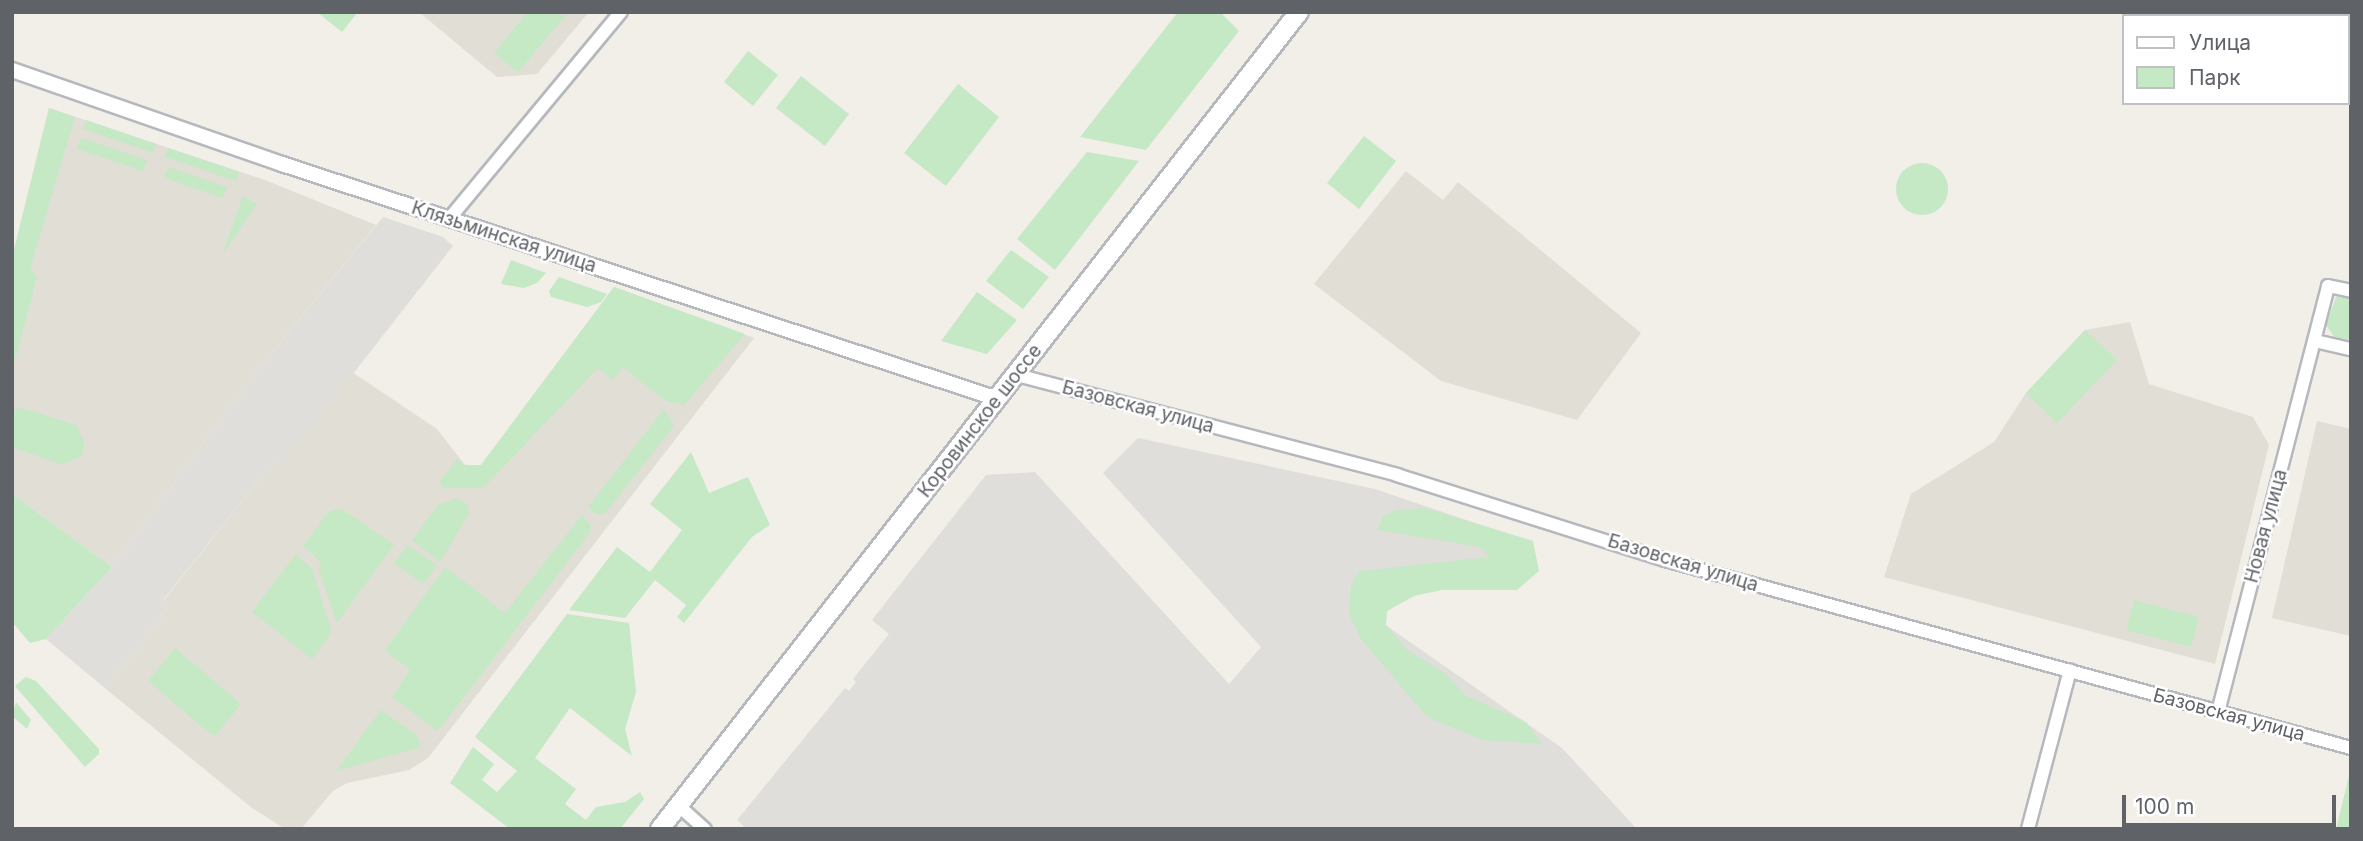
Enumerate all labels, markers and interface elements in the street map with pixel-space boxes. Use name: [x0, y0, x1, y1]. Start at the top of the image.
legend: [2122, 14, 2349, 105]
text: Улица: [2189, 30, 2251, 55]
text: Парк: [2189, 65, 2241, 90]
street label: Клязьминская улица: [409, 196, 599, 278]
street label: Коровинское шоссе: [913, 340, 1047, 502]
street label: Базовская улица: [1060, 376, 1216, 438]
street label: Новая улица: [2240, 467, 2292, 585]
street label: Базовская улица: [1605, 529, 1761, 597]
street label: Базовская улица: [2151, 684, 2307, 746]
scale bar: [2125, 782, 2338, 826]
text: 100 m: [2135, 794, 2194, 819]

